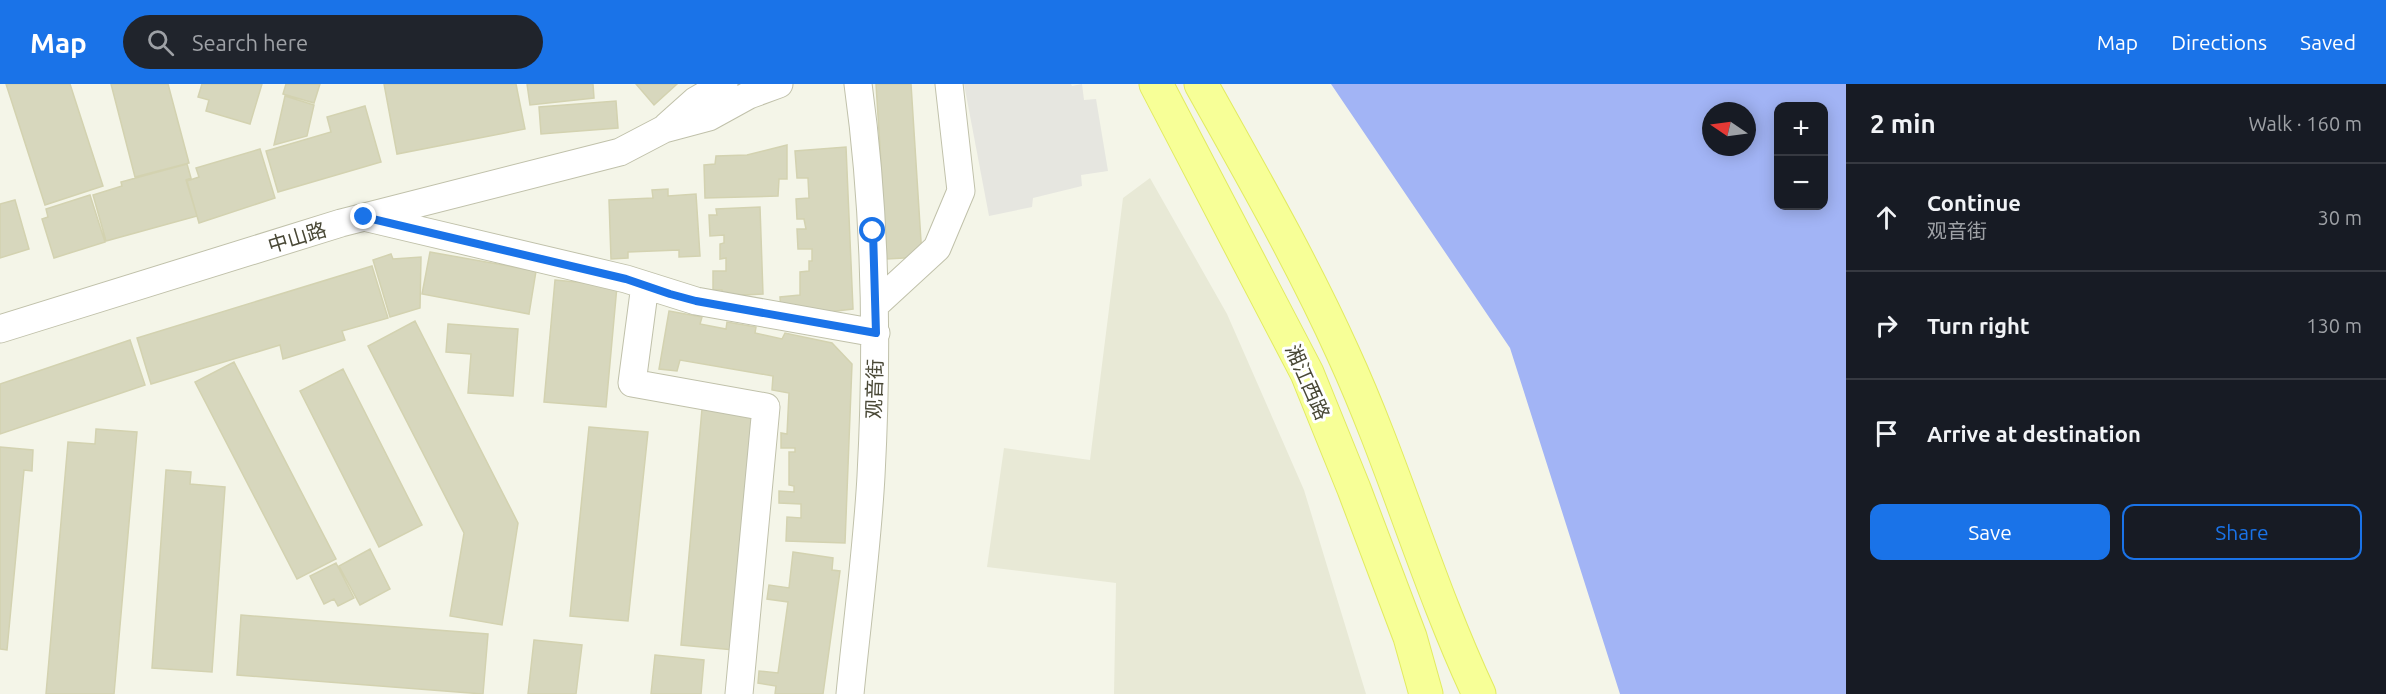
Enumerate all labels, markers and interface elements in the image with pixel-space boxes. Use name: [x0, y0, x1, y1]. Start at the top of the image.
search box: [123, 15, 543, 69]
icon: search: [144, 26, 177, 59]
text: Map: [30, 27, 87, 58]
text: Search here: [192, 30, 308, 55]
text: Map: [2097, 30, 2138, 54]
text: Directions: [2171, 30, 2267, 54]
text: Saved: [2300, 30, 2356, 54]
north arrow: [1702, 102, 1756, 156]
map controls: [1774, 102, 1828, 210]
button: +: [1774, 102, 1828, 156]
text: 2 min: [1870, 109, 1936, 138]
text: Walk · 160 m: [2249, 112, 2362, 135]
button: −: [1774, 156, 1828, 210]
text: Continue: [1927, 190, 2021, 215]
icon: ahead: [1870, 201, 1903, 234]
route end: [350, 203, 376, 229]
text: 30 m: [2318, 206, 2362, 229]
street label: 中山路: [265, 217, 329, 257]
route start: [859, 217, 885, 243]
text: 观音街: [1927, 219, 1987, 242]
icon: right: [1870, 309, 1903, 342]
text: Turn right: [1927, 313, 2029, 338]
text: 130 m: [2306, 314, 2362, 337]
street label: 湘江西路: [1281, 341, 1335, 423]
street label: 观音街: [861, 359, 887, 419]
icon: arrive: [1870, 417, 1903, 450]
text: Arrive at destination: [1927, 421, 2141, 446]
button: Save: [1870, 504, 2110, 560]
button: Share: [2122, 504, 2362, 560]

